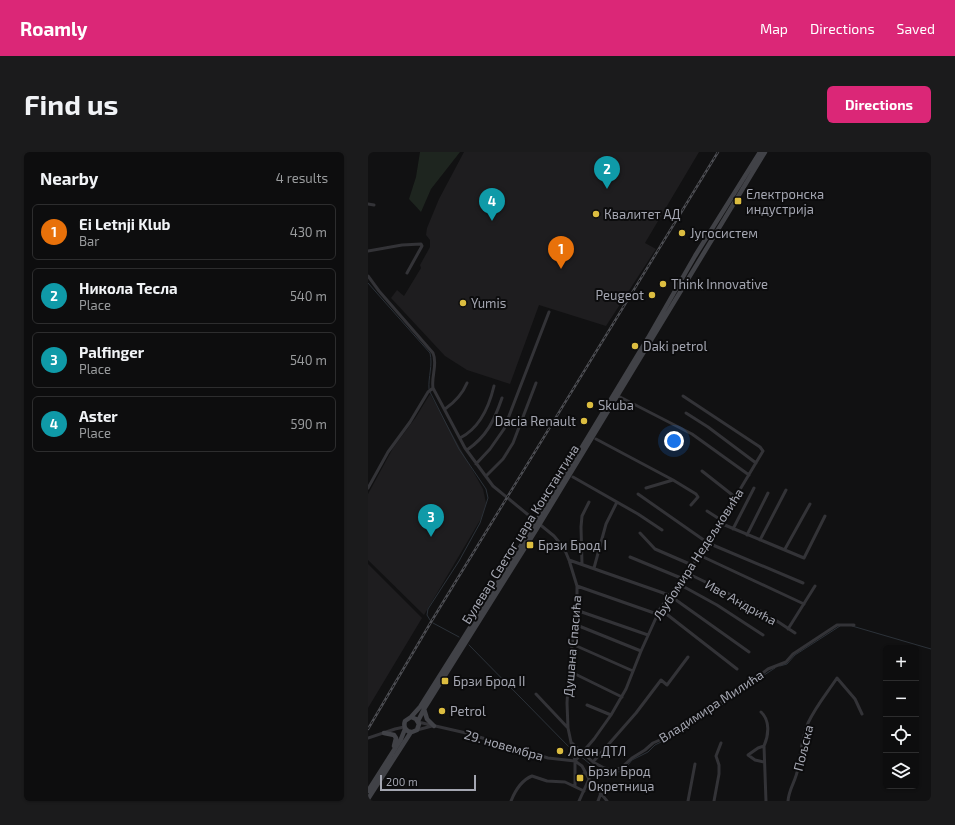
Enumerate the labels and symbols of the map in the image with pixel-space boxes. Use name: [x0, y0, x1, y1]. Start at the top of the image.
pin: 2: [594, 156, 620, 189]
place label: Електронска индустрија: [746, 186, 824, 217]
pin: 4: [479, 188, 505, 221]
marker: Електронска индустрија: [733, 196, 743, 206]
place label: Квалитет АД: [604, 206, 681, 222]
marker: Квалитет АД: [591, 209, 601, 219]
place label: Југосистем: [690, 225, 758, 241]
marker: Југосистем: [677, 228, 687, 238]
pin: 1: [548, 236, 574, 269]
place label: Think Innovative: [671, 276, 768, 292]
marker: Think Innovative: [658, 279, 668, 289]
place label: Peugeot: [596, 287, 644, 303]
marker: Peugeot: [647, 290, 657, 300]
place label: Yumis: [471, 295, 506, 311]
marker: Yumis: [458, 298, 468, 308]
place label: Daki petrol: [643, 338, 707, 354]
marker: Daki petrol: [630, 341, 640, 351]
place label: Skuba: [598, 397, 634, 413]
marker: Skuba: [585, 400, 595, 410]
place label: Dacia Renault: [495, 413, 576, 429]
marker: Dacia Renault: [579, 416, 589, 426]
your location: [664, 431, 684, 451]
street label: Булевар Светог цара Константина: [458, 441, 582, 627]
street label: Љубомира Недељковића: [649, 485, 747, 623]
pin: 3: [418, 504, 444, 537]
place label: Брзи Брод I: [538, 537, 607, 553]
marker: Брзи Брод I: [525, 540, 535, 550]
street label: Иве Андрића: [702, 576, 780, 628]
street label: Душана Спасића: [560, 595, 584, 697]
street label: Владимира Милића: [656, 666, 766, 746]
place label: Брзи Брод II: [453, 673, 525, 689]
marker: Брзи Брод II: [440, 676, 450, 686]
place label: Petrol: [450, 703, 486, 719]
marker: Petrol: [437, 706, 447, 716]
street label: Пољска: [790, 723, 816, 773]
street label: 29. новембра: [462, 726, 546, 764]
place label: Леон ДТЛ: [568, 743, 626, 759]
marker: Леон ДТЛ: [555, 746, 565, 756]
place label: Брзи Брод Окретница: [588, 763, 654, 794]
scale bar: [380, 773, 476, 792]
marker: Брзи Брод Окретница: [575, 773, 585, 783]

